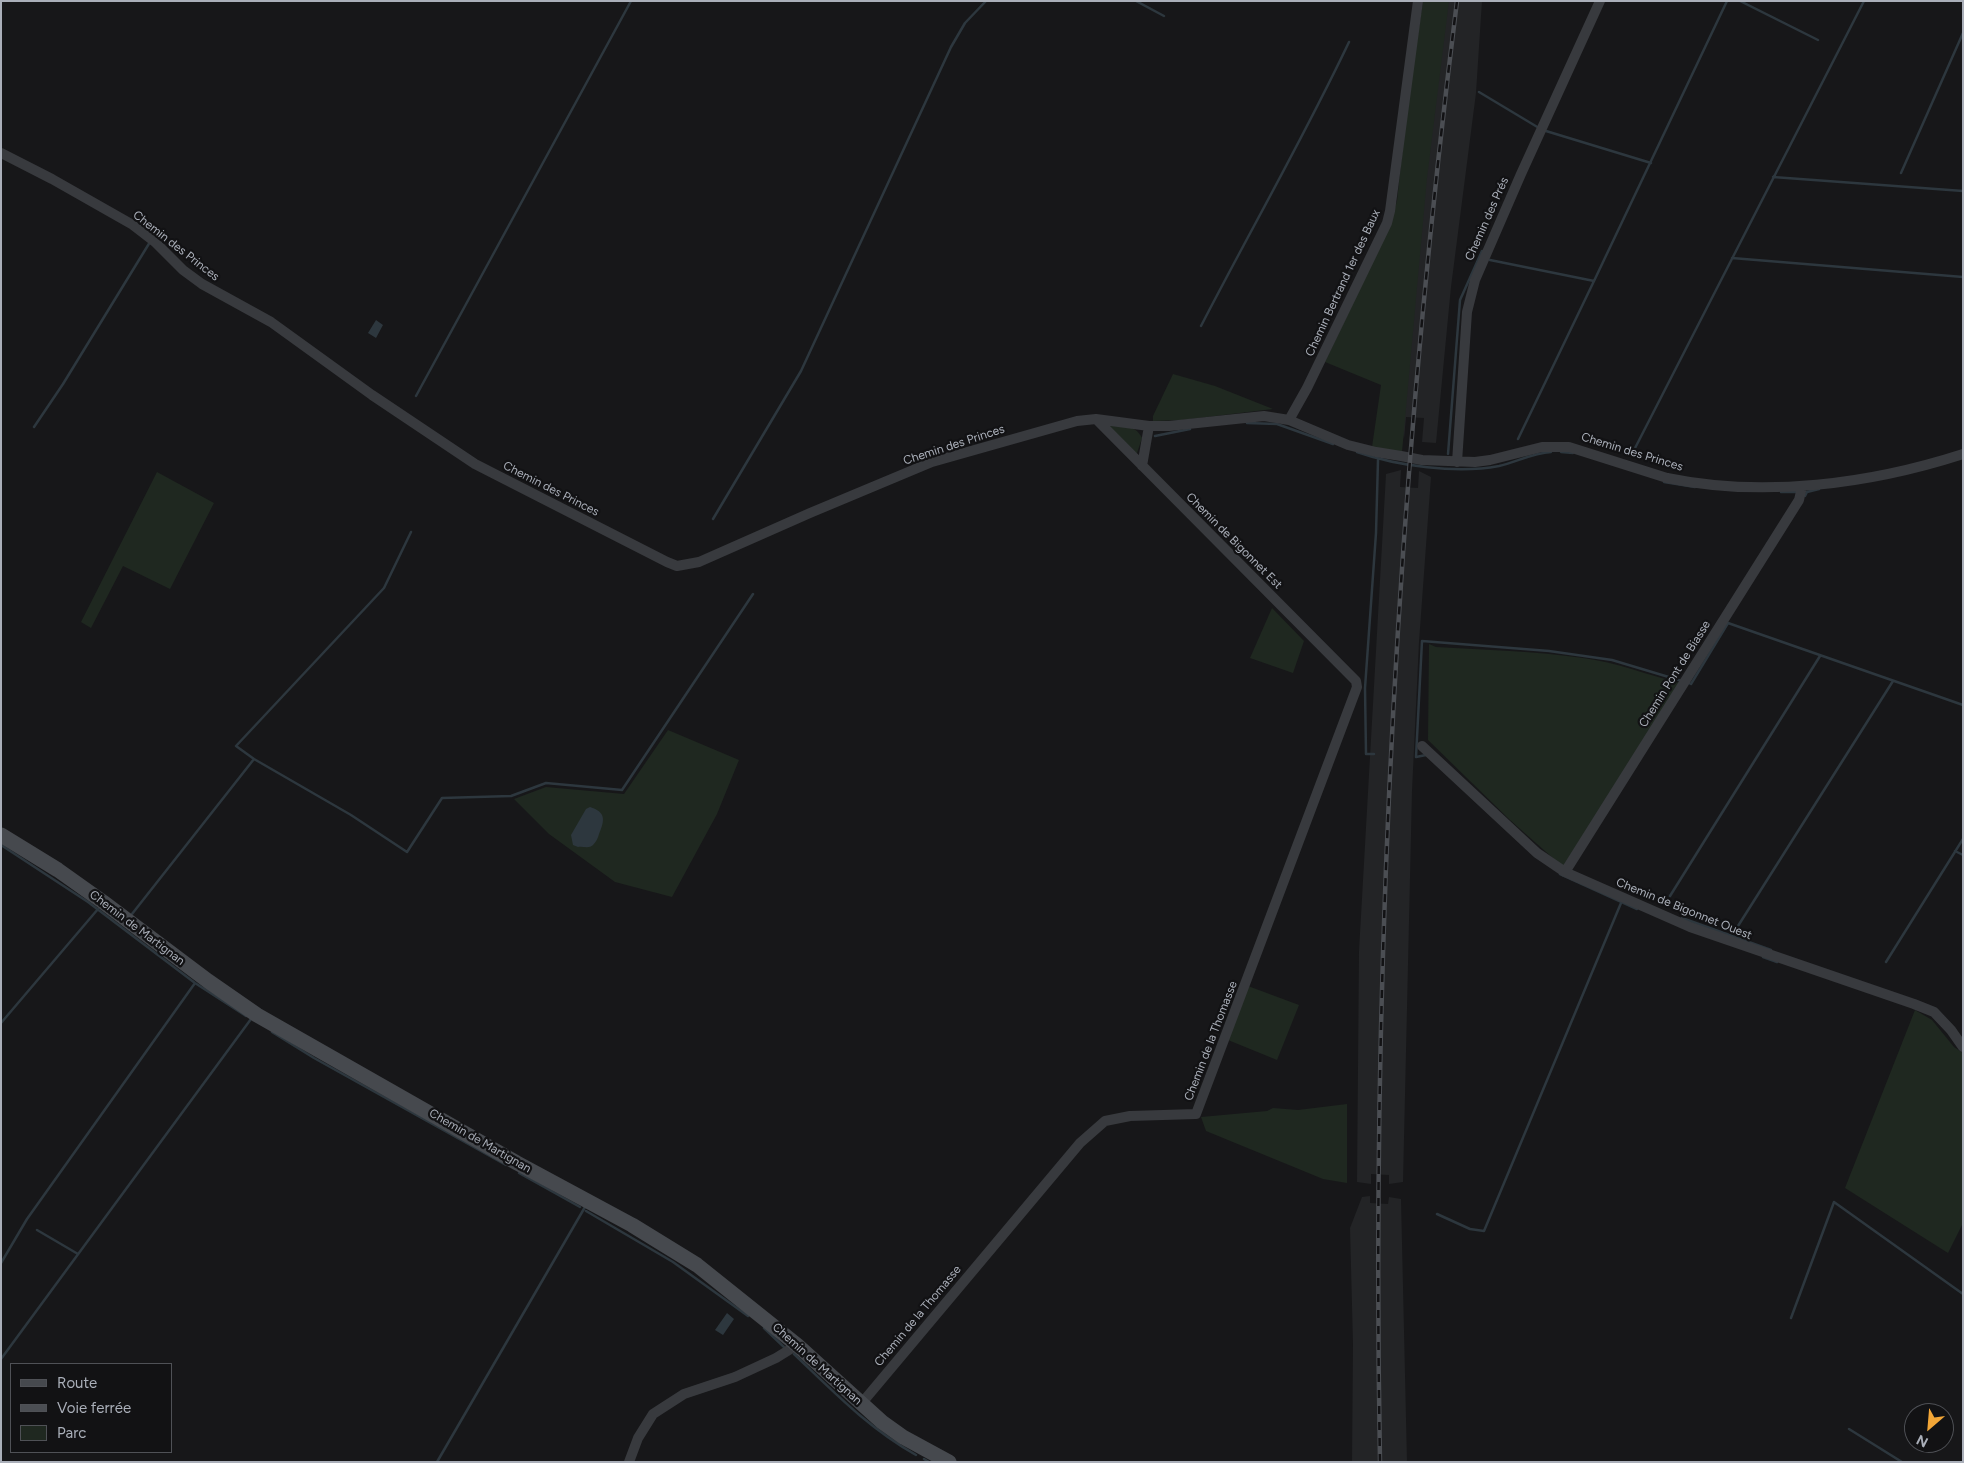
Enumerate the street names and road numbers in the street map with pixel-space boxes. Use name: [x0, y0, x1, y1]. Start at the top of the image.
street label: Chemin des Prés: [1462, 175, 1512, 263]
street label: Chemin Bertrand 1er des Baux: [1303, 207, 1383, 359]
street label: Chemin des Princes: [130, 208, 222, 284]
street label: Chemin des Princes: [901, 422, 1007, 468]
street label: Chemin des Princes: [1579, 430, 1685, 474]
street label: Chemin des Princes: [501, 459, 601, 519]
street label: Chemin de Bigonnet Est: [1183, 490, 1285, 592]
street label: Chemin Pont de Biasse: [1636, 618, 1714, 730]
street label: Chemin de Bigonnet Ouest: [1614, 875, 1754, 943]
street label: Chemin de Martignan: [87, 888, 187, 968]
street label: Chemin de la Thomasse: [1181, 979, 1241, 1103]
street label: Chemin de Martignan: [426, 1106, 534, 1176]
street label: Chemin de la Thomasse: [872, 1263, 964, 1369]
street label: Chemin de Martignan: [769, 1320, 865, 1408]

